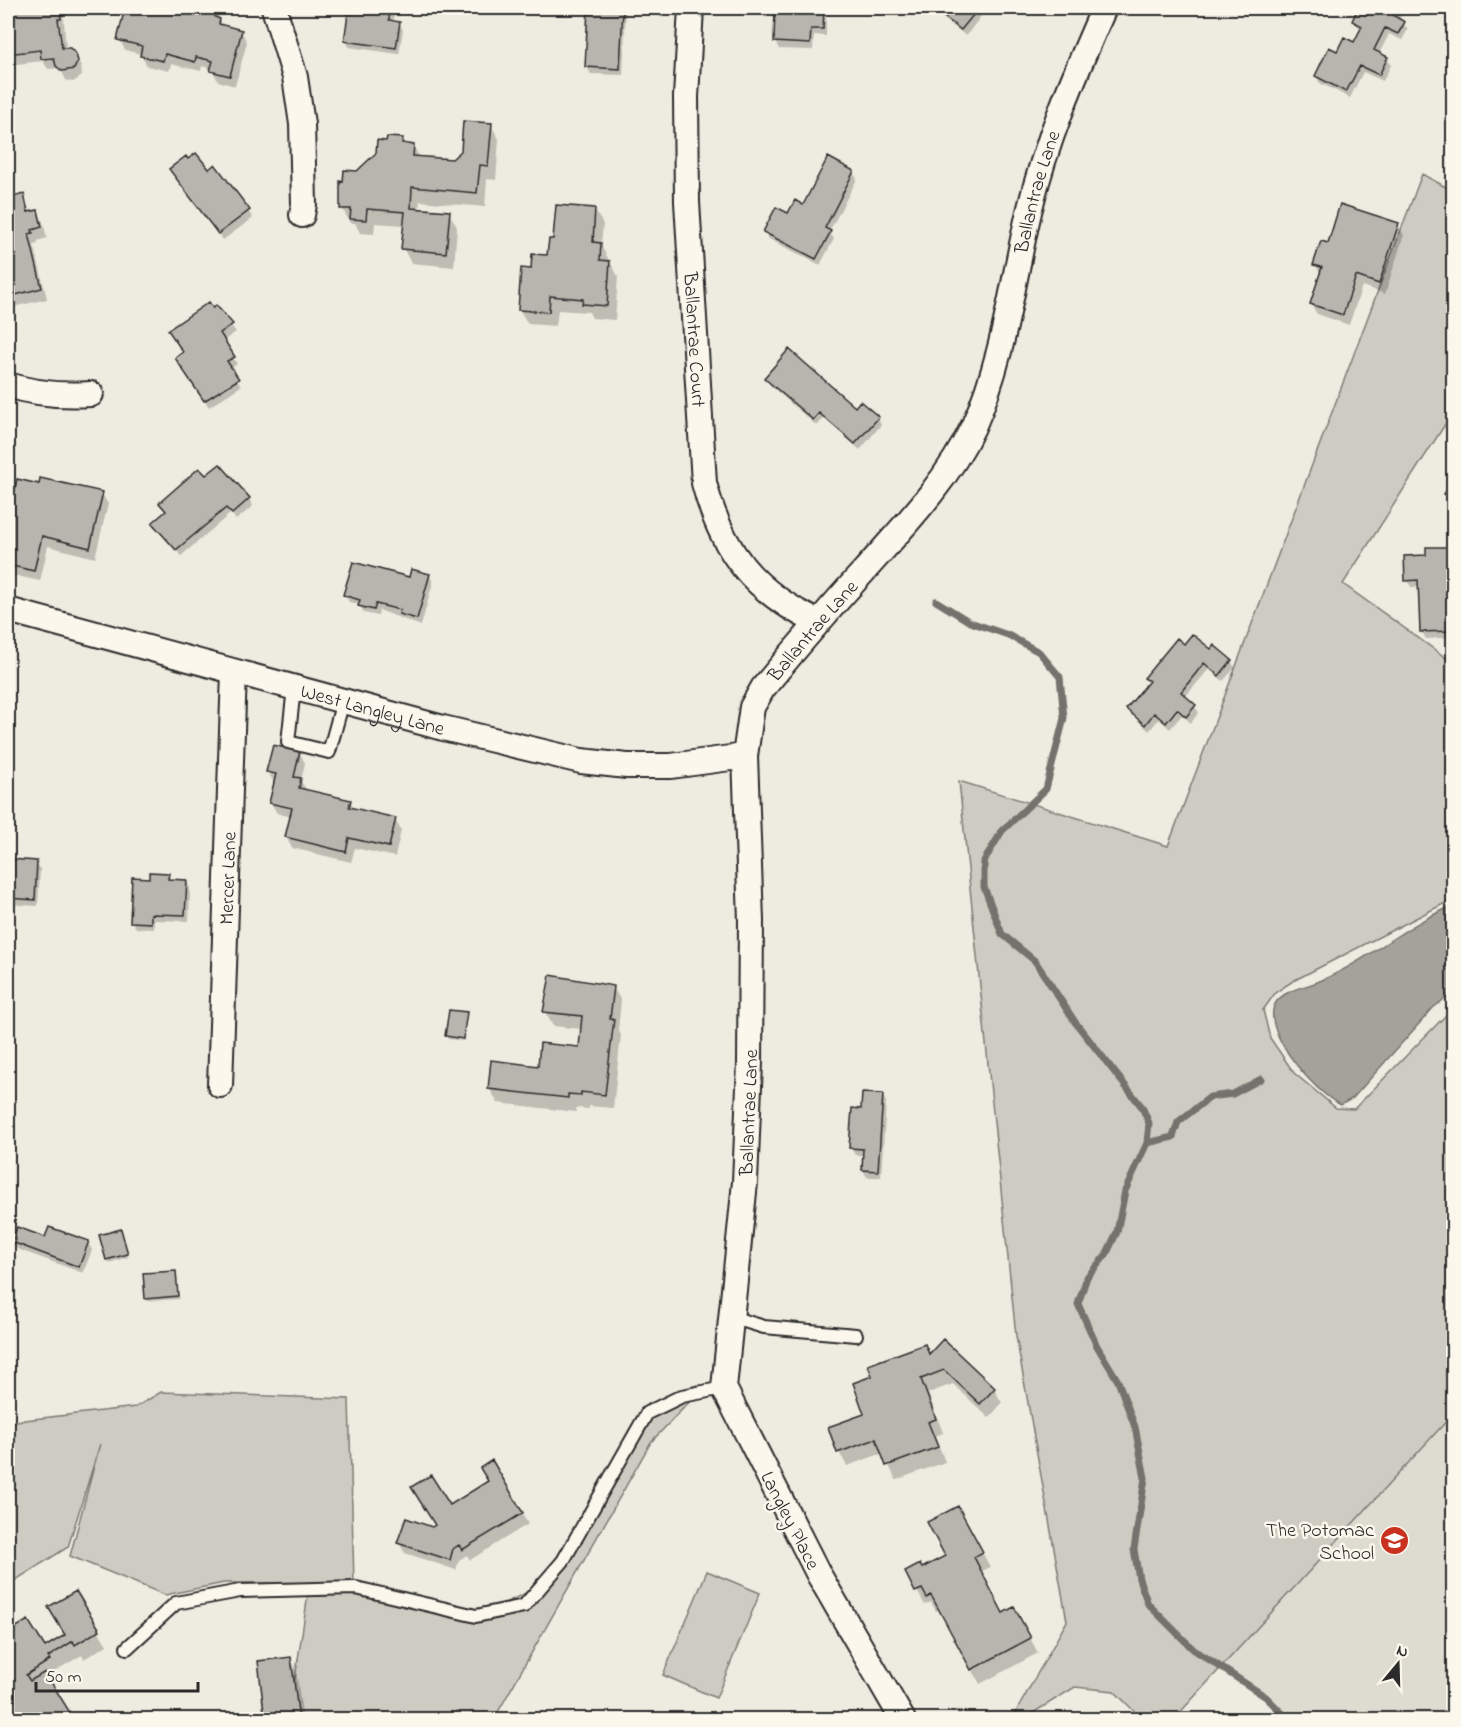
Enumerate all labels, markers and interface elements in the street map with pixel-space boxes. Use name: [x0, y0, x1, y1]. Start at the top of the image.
street label: Ballantrae Lane: [1008, 127, 1069, 257]
street label: Ballantrae Court: [674, 270, 711, 408]
street label: Ballantrae Lane: [761, 574, 866, 690]
street label: West Langley Lane: [297, 678, 448, 745]
street label: Mercer Lane: [213, 831, 246, 925]
street label: Ballantrae Lane: [733, 1049, 767, 1177]
street label: Langley Place: [751, 1467, 826, 1576]
place label: The Potomac School: [1266, 1517, 1374, 1569]
school or university icon: The Potomac School: [1379, 1524, 1411, 1556]
north arrow: [1368, 1634, 1428, 1694]
text: N: [1393, 1639, 1411, 1665]
scale bar: [36, 1655, 198, 1693]
text: 50 m: [45, 1665, 82, 1691]

